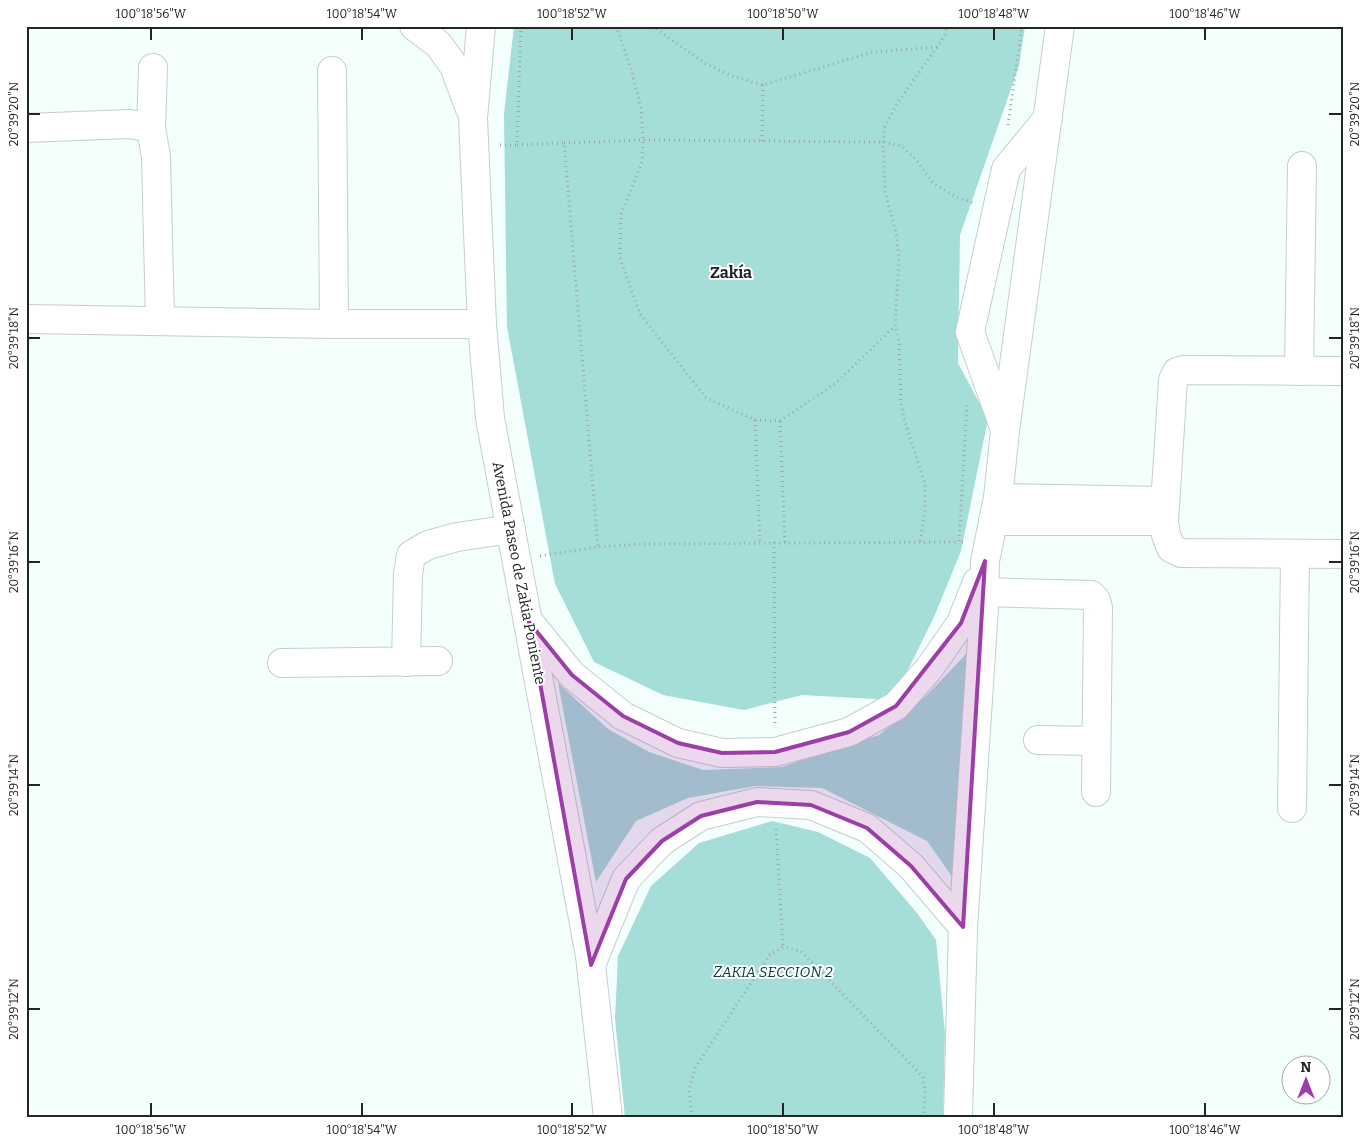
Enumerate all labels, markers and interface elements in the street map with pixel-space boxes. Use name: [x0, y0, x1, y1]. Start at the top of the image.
text: 100°18'56"W: [116, 7, 187, 21]
text: 100°18'54"W: [327, 7, 398, 21]
text: 100°18'52"W: [537, 7, 608, 21]
text: 100°18'50"W: [748, 7, 819, 21]
text: 100°18'48"W: [959, 7, 1030, 21]
text: 100°18'46"W: [1170, 7, 1241, 21]
text: 20°39'20"N: [7, 81, 21, 146]
text: 20°39'20"N: [1348, 81, 1362, 146]
district label: Zakía: [710, 263, 752, 282]
text: 20°39'18"N: [7, 307, 21, 369]
text: 20°39'18"N: [1348, 307, 1362, 369]
street label: Avenida Paseo de Zakia Poniente: [489, 460, 549, 686]
text: 20°39'16"N: [7, 530, 21, 593]
text: 20°39'16"N: [1348, 530, 1362, 593]
text: 20°39'14"N: [7, 754, 21, 816]
text: 20°39'14"N: [1348, 754, 1362, 816]
park label: ZAKIA SECCION 2: [713, 963, 833, 981]
text: 20°39'12"N: [7, 978, 21, 1040]
text: 20°39'12"N: [1348, 978, 1362, 1040]
north arrow: [1282, 1056, 1332, 1106]
text: N: [1301, 1059, 1312, 1076]
text: 100°18'56"W: [116, 1123, 187, 1137]
text: 100°18'54"W: [327, 1123, 398, 1137]
text: 100°18'52"W: [537, 1123, 608, 1137]
text: 100°18'50"W: [748, 1123, 819, 1137]
text: 100°18'48"W: [959, 1123, 1030, 1137]
text: 100°18'46"W: [1170, 1123, 1241, 1137]

